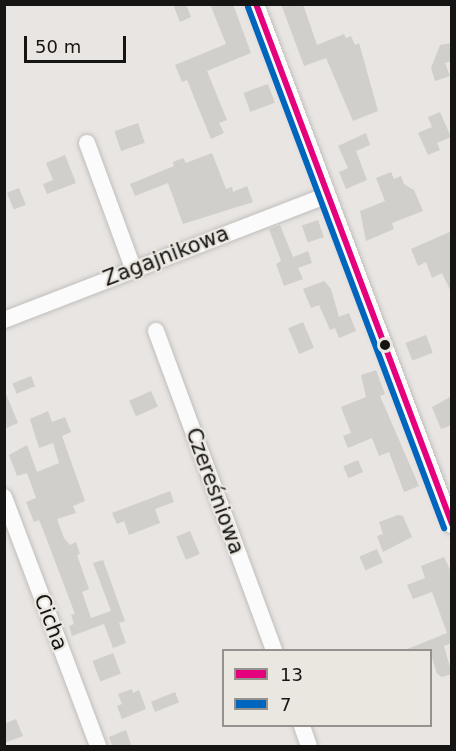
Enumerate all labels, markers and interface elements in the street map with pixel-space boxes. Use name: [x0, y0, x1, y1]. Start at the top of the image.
scale bar: [27, 24, 129, 62]
text: 50 m: [35, 36, 81, 57]
street label: Zagajnikowa: [100, 220, 232, 292]
unlabelled marker: [379, 339, 391, 351]
street label: Czereśniowa: [180, 424, 250, 558]
street label: Cicha: [29, 590, 73, 654]
legend: [222, 649, 432, 727]
text: 13: [280, 664, 303, 685]
text: 7: [280, 694, 291, 715]

